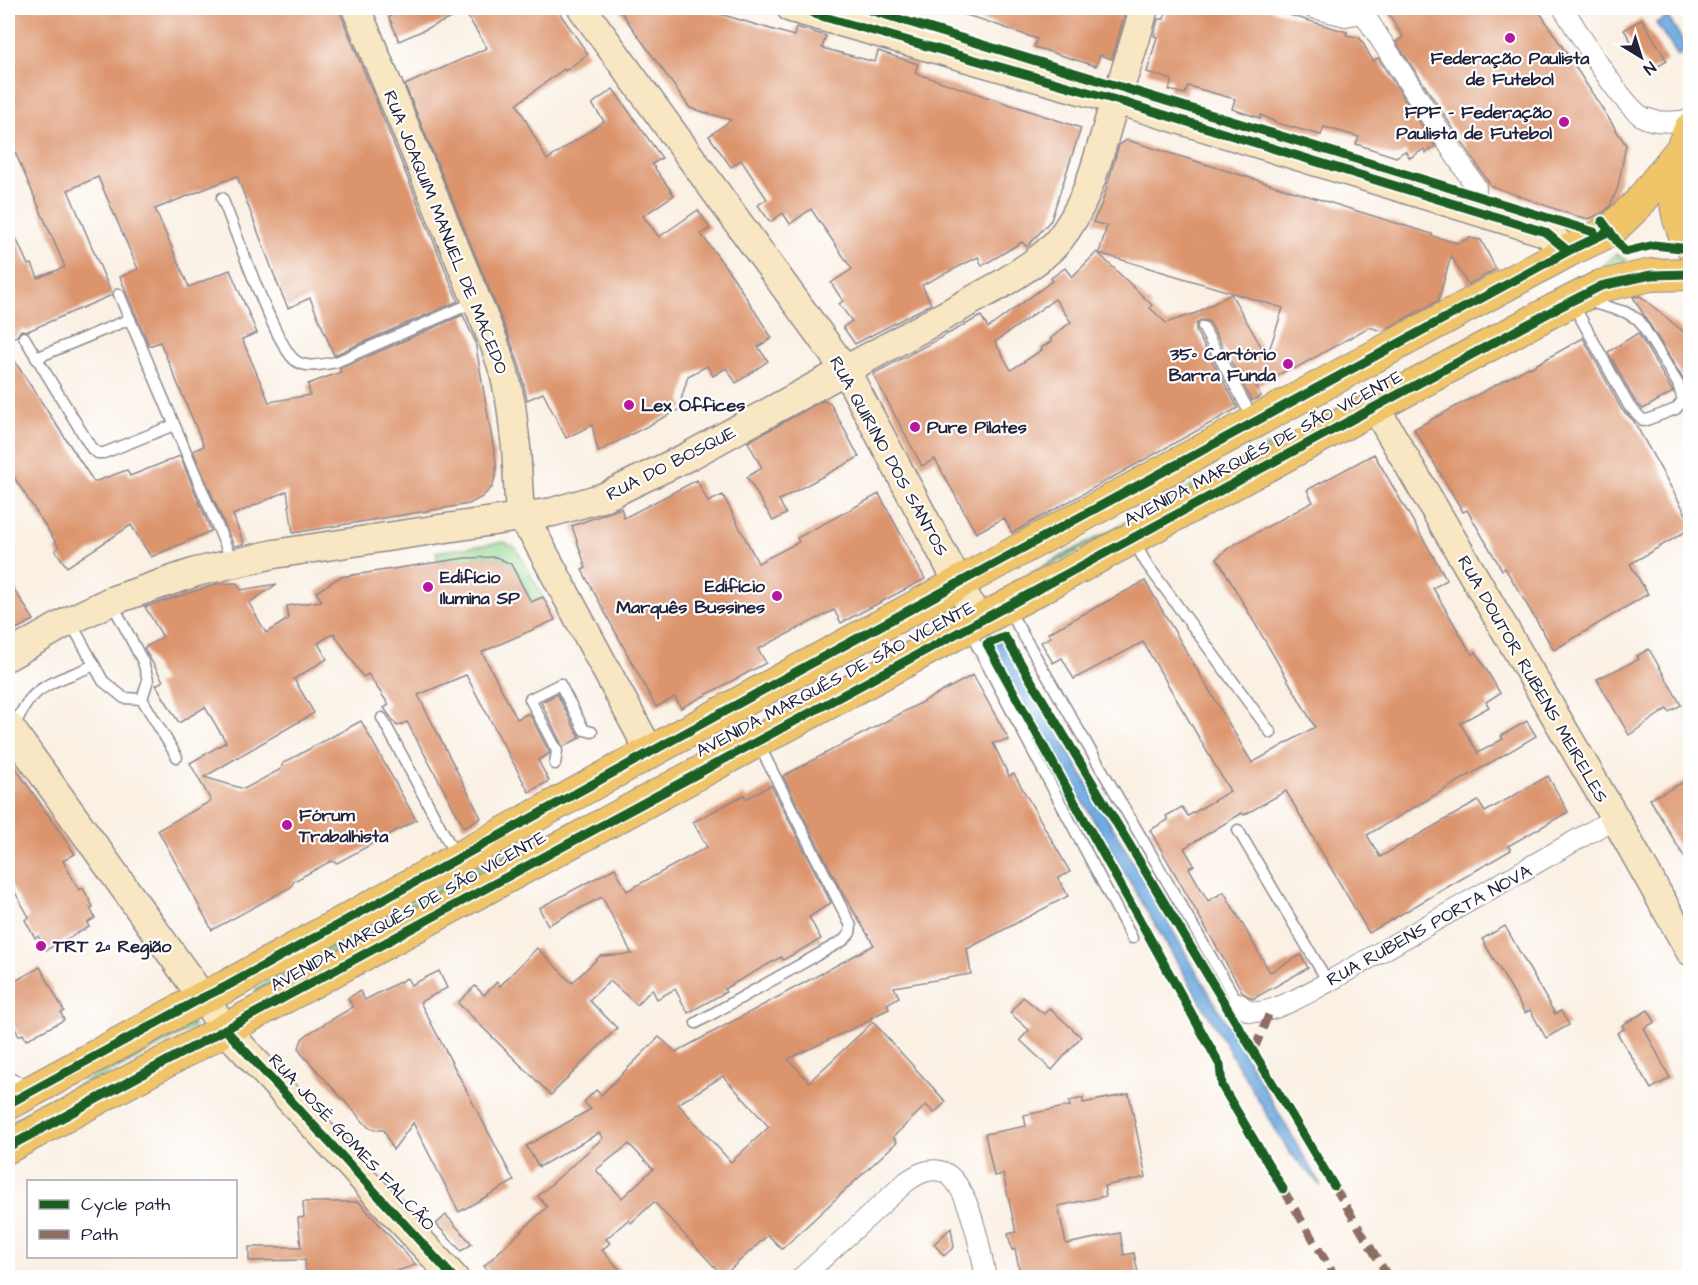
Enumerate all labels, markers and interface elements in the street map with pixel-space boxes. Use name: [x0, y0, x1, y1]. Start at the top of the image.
north arrow: [1611, 27, 1671, 87]
marker: Federação Paulista de Futebol: [1503, 31, 1517, 45]
place label: Federação Paulista de Futebol: [1431, 46, 1590, 92]
text: N: [1639, 56, 1660, 80]
street label: RUA JOAQUIM MANUEL DE MACEDO: [377, 87, 514, 378]
place label: FPF - Federação Paulista de Futebol: [1396, 100, 1553, 146]
marker: FPF - Federação Paulista de Futebol: [1557, 115, 1571, 129]
place label: 35º Cartório Barra Funda: [1169, 342, 1277, 388]
street label: RUA QUIRINO DOS SANTOS: [823, 352, 954, 561]
marker: 35º Cartório Barra Funda: [1281, 357, 1295, 371]
street label: AVENIDA MARQUÊS DE SÃO VICENTE: [1120, 364, 1407, 533]
place label: Lex Offices: [641, 393, 745, 418]
marker: Lex Offices: [622, 398, 636, 412]
place label: Pure Pilates: [927, 415, 1027, 440]
street label: RUA DO BOSQUE: [602, 420, 741, 507]
marker: Pure Pilates: [908, 420, 922, 434]
street label: RUA DOUTOR RUBENS MEIRELES: [1451, 551, 1614, 807]
place label: Edifício Ilumina SP: [440, 565, 520, 611]
place label: Edifício Marquês Bussines: [616, 574, 766, 620]
marker: Edifício Ilumina SP: [421, 580, 435, 594]
marker: Edifício Marquês Bussines: [770, 589, 784, 603]
street label: AVENIDA MARQUÊS DE SÃO VICENTE: [692, 595, 979, 764]
place label: Fórum Trabalhista: [298, 803, 389, 849]
marker: Fórum Trabalhista: [280, 818, 294, 832]
street label: AVENIDA MARQUÊS DE SÃO VICENTE: [266, 825, 551, 998]
street label: RUA RUBENS PORTA NOVA: [1322, 858, 1537, 992]
place label: TRT 2ª Região: [52, 934, 172, 960]
marker: TRT 2ª Região: [34, 939, 48, 953]
street label: RUA JOSÉ GOMES FALCÃO: [263, 1048, 441, 1237]
legend: [27, 1180, 237, 1258]
text: Cycle path: [81, 1192, 170, 1218]
text: Path: [81, 1222, 118, 1247]

